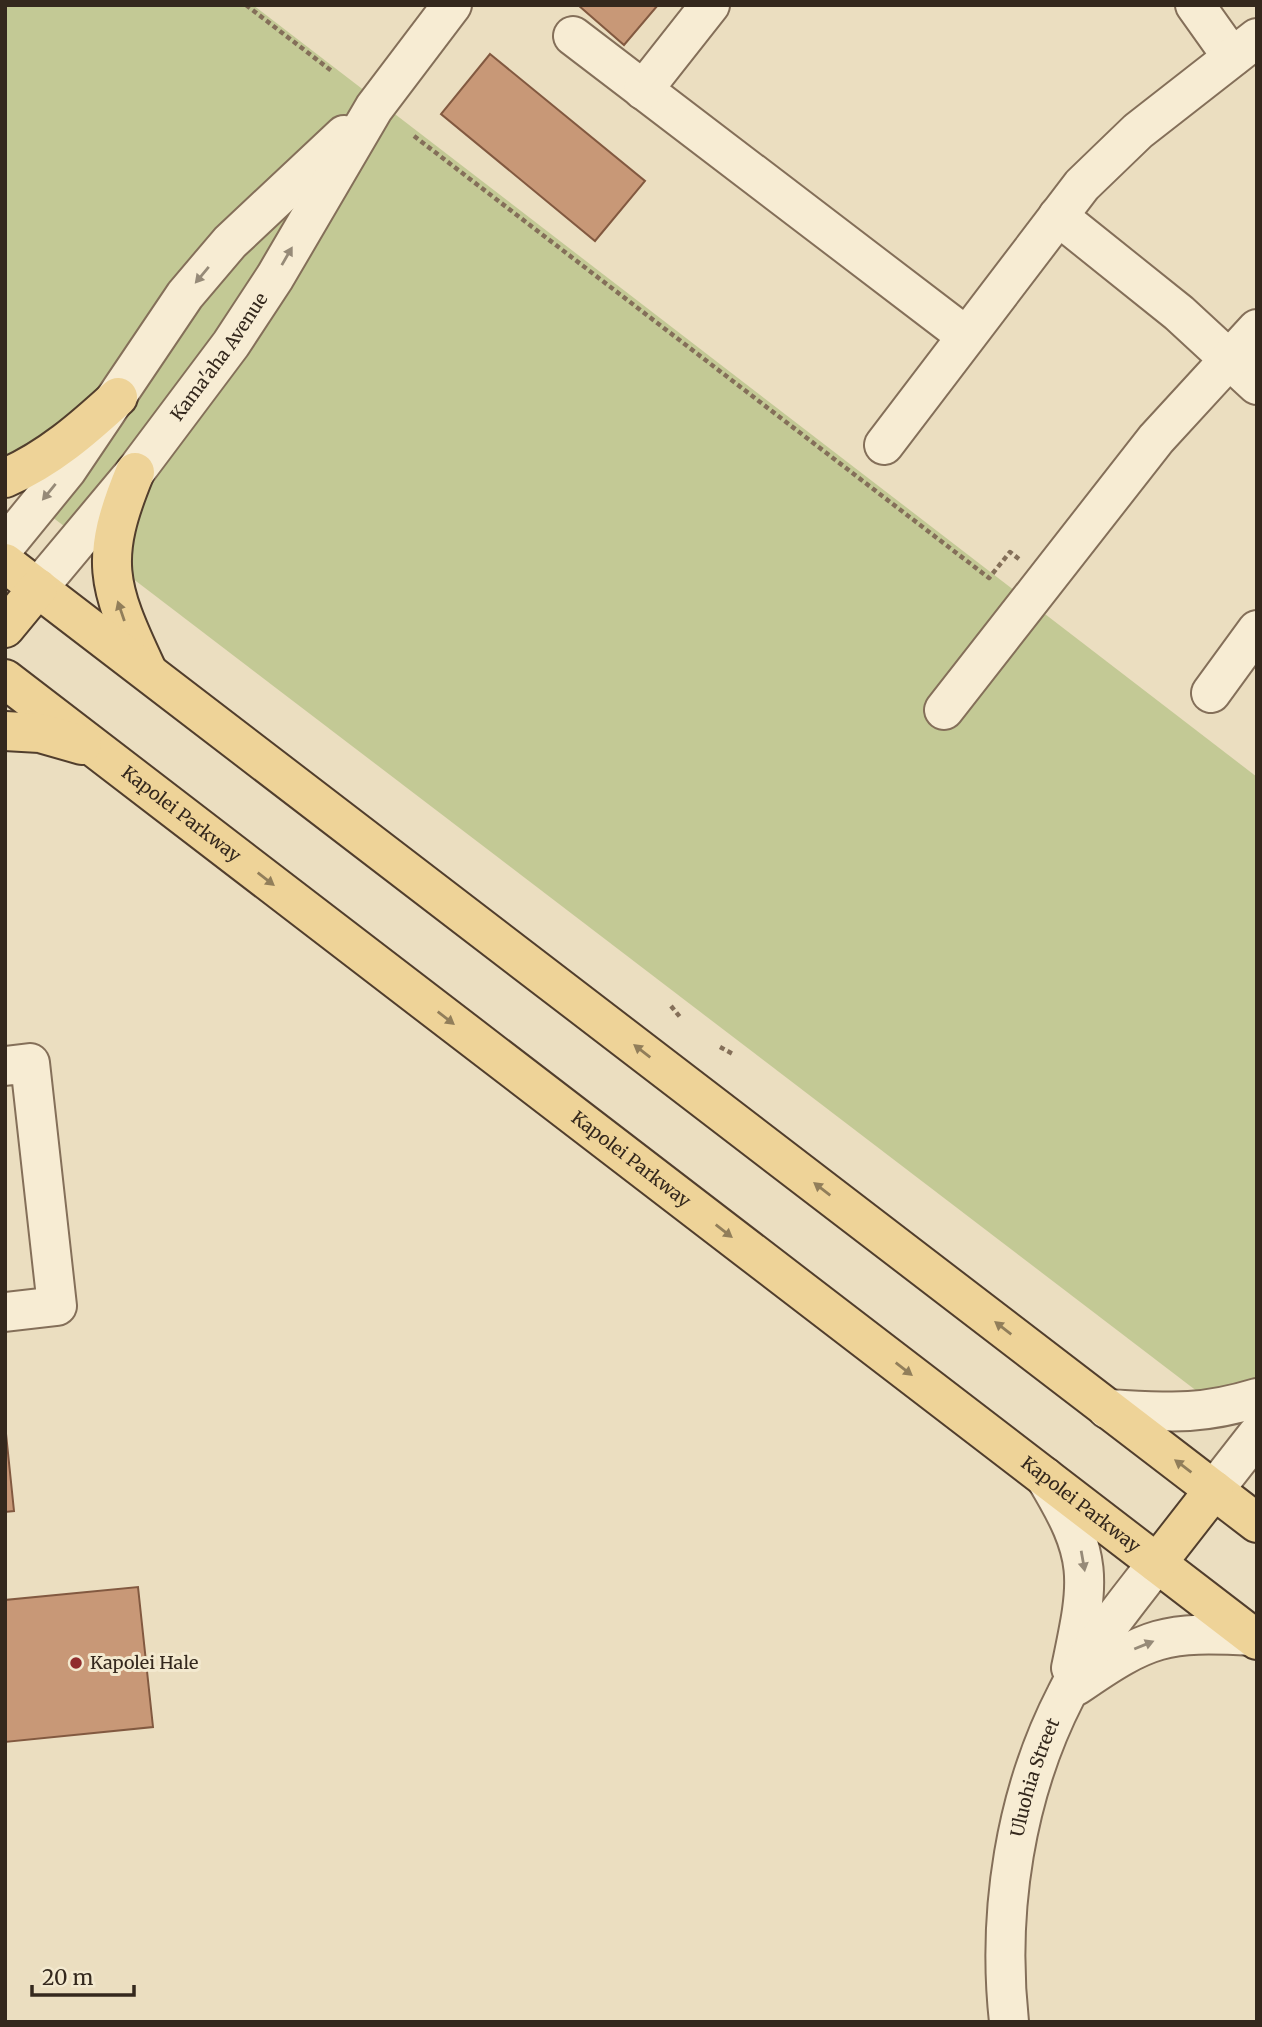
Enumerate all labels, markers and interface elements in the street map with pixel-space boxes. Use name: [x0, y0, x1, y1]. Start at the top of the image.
one-way arrow: [281, 247, 293, 266]
one-way arrow: [195, 266, 210, 283]
street label: Kama'aha Avenue: [165, 288, 273, 425]
one-way arrow: [42, 483, 57, 500]
one-way arrow: [115, 600, 126, 621]
street label: Kapolei Parkway: [117, 761, 246, 867]
one-way arrow: [257, 872, 275, 886]
one-way arrow: [437, 1010, 455, 1025]
one-way arrow: [633, 1044, 651, 1058]
street label: Kapolei Parkway: [567, 1106, 696, 1212]
one-way arrow: [813, 1183, 831, 1197]
one-way arrow: [715, 1223, 733, 1237]
one-way arrow: [994, 1320, 1012, 1335]
one-way arrow: [895, 1362, 913, 1377]
street label: Kapolei Parkway: [1017, 1451, 1146, 1558]
one-way arrow: [1174, 1460, 1192, 1474]
one-way arrow: [1078, 1550, 1089, 1572]
one-way arrow: [1134, 1639, 1155, 1650]
place label: Kapolei Hale: [90, 1651, 198, 1674]
marker: Kapolei Hale: [68, 1655, 84, 1671]
street label: Uluohia Street: [1005, 1714, 1064, 1839]
scale bar: [32, 1954, 133, 1998]
text: 20 m: [42, 1964, 94, 1991]

